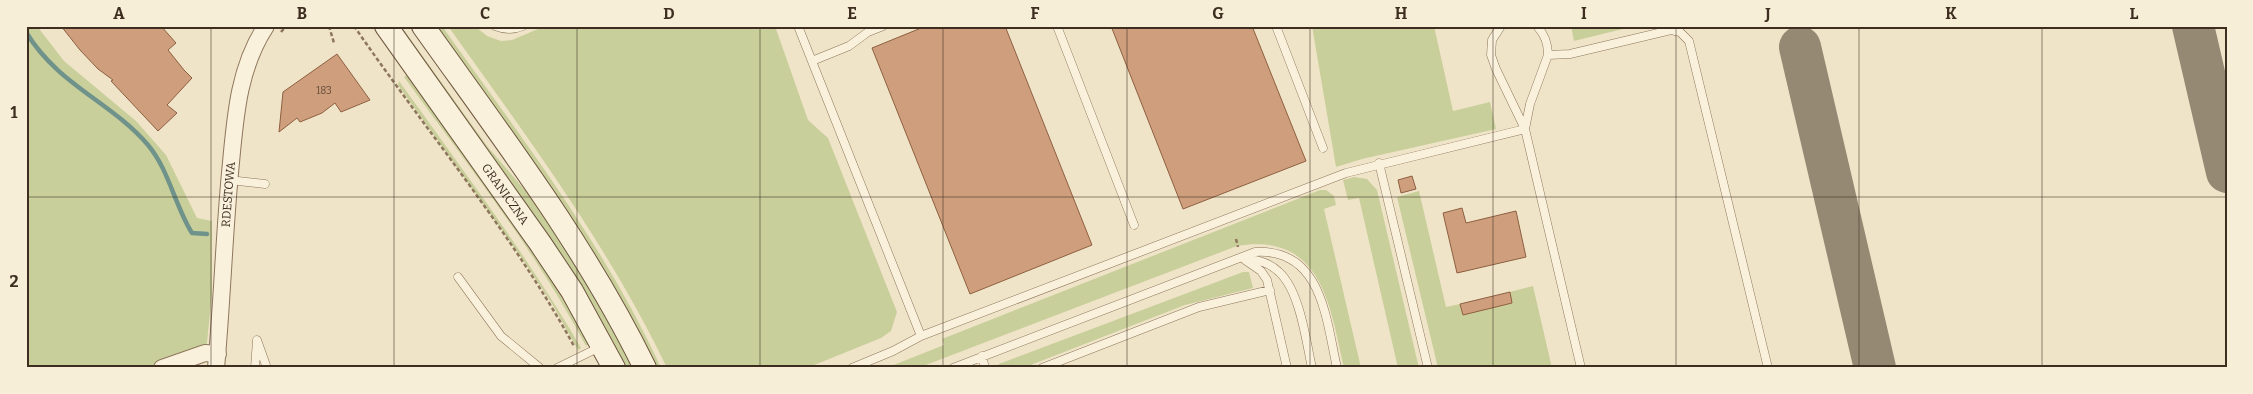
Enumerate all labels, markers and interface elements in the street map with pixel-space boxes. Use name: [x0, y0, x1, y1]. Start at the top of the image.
text: A: [113, 4, 125, 23]
text: B: [297, 4, 307, 23]
text: C: [480, 4, 490, 23]
text: D: [663, 4, 675, 23]
text: E: [847, 4, 857, 23]
text: F: [1031, 4, 1040, 23]
text: G: [1212, 4, 1224, 23]
text: H: [1395, 4, 1408, 23]
text: I: [1581, 4, 1587, 23]
text: J: [1764, 4, 1771, 23]
text: K: [1945, 4, 1957, 23]
text: L: [2130, 4, 2139, 23]
house number: 183: [316, 85, 332, 97]
text: 1: [11, 103, 18, 122]
street label: RDESTOWA: [219, 161, 238, 228]
street label: GRANICZNA: [479, 161, 532, 227]
text: 2: [9, 272, 19, 291]

